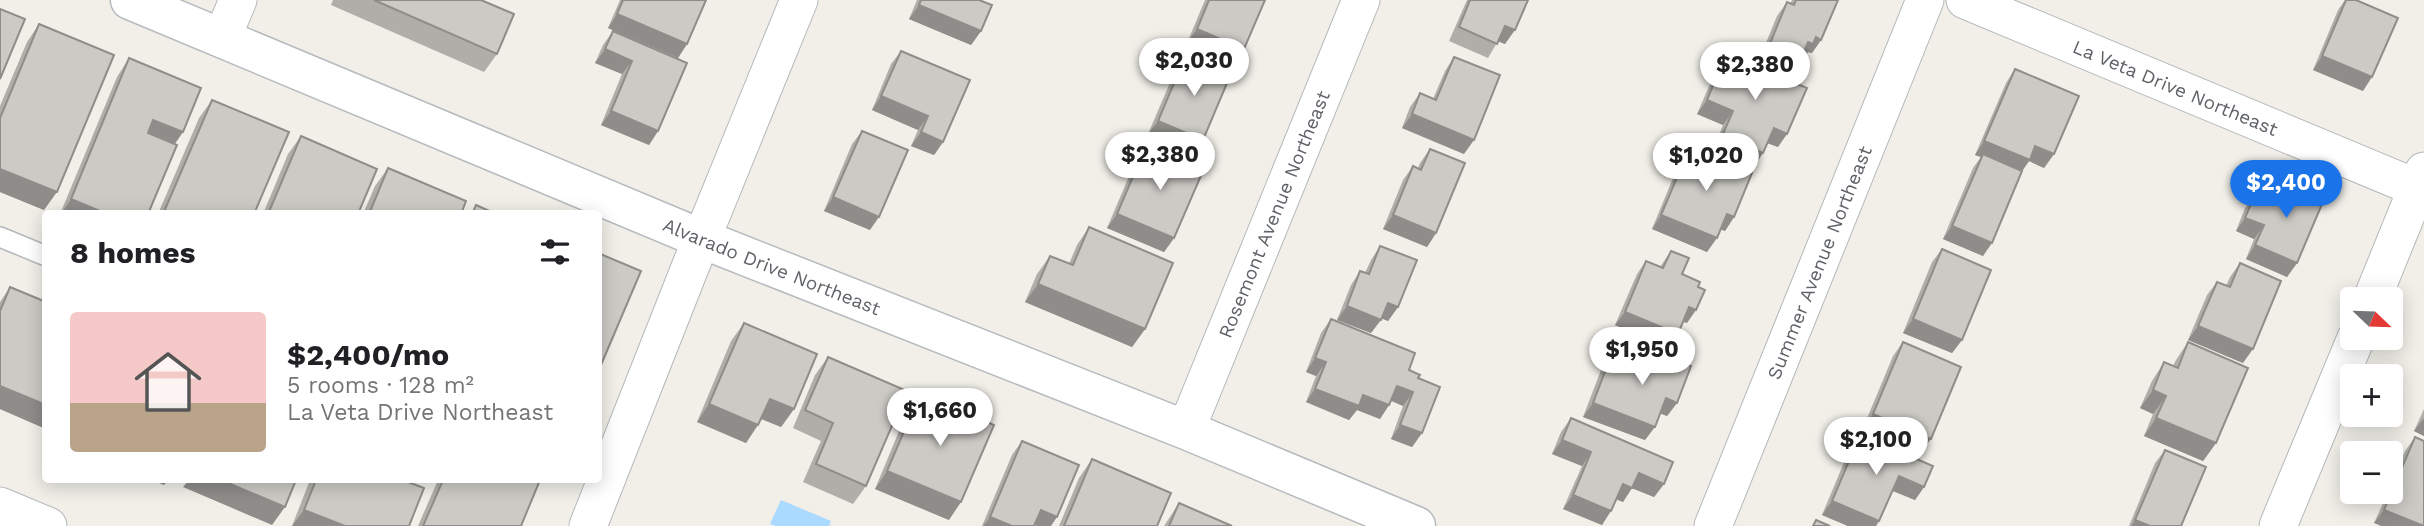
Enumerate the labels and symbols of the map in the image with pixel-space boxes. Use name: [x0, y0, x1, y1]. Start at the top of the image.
street label: La Veta Drive Northeast: [2069, 35, 2282, 141]
pin: $2,030: [1137, 38, 1251, 98]
pin: $2,380: [1698, 42, 1812, 102]
street label: Rosemont Avenue Northeast: [1213, 87, 1334, 341]
pin: $2,380: [1103, 132, 1217, 192]
pin: $1,020: [1649, 134, 1763, 193]
street label: Summer Avenue Northeast: [1762, 142, 1877, 383]
pin: $2,400: [2229, 160, 2343, 220]
street label: Alvarado Drive Northeast: [660, 213, 884, 320]
north arrow: [2340, 287, 2403, 350]
pin: $1,950: [1585, 328, 1699, 387]
pin: $1,660: [883, 388, 997, 448]
pin: $2,100: [1819, 418, 1933, 477]

